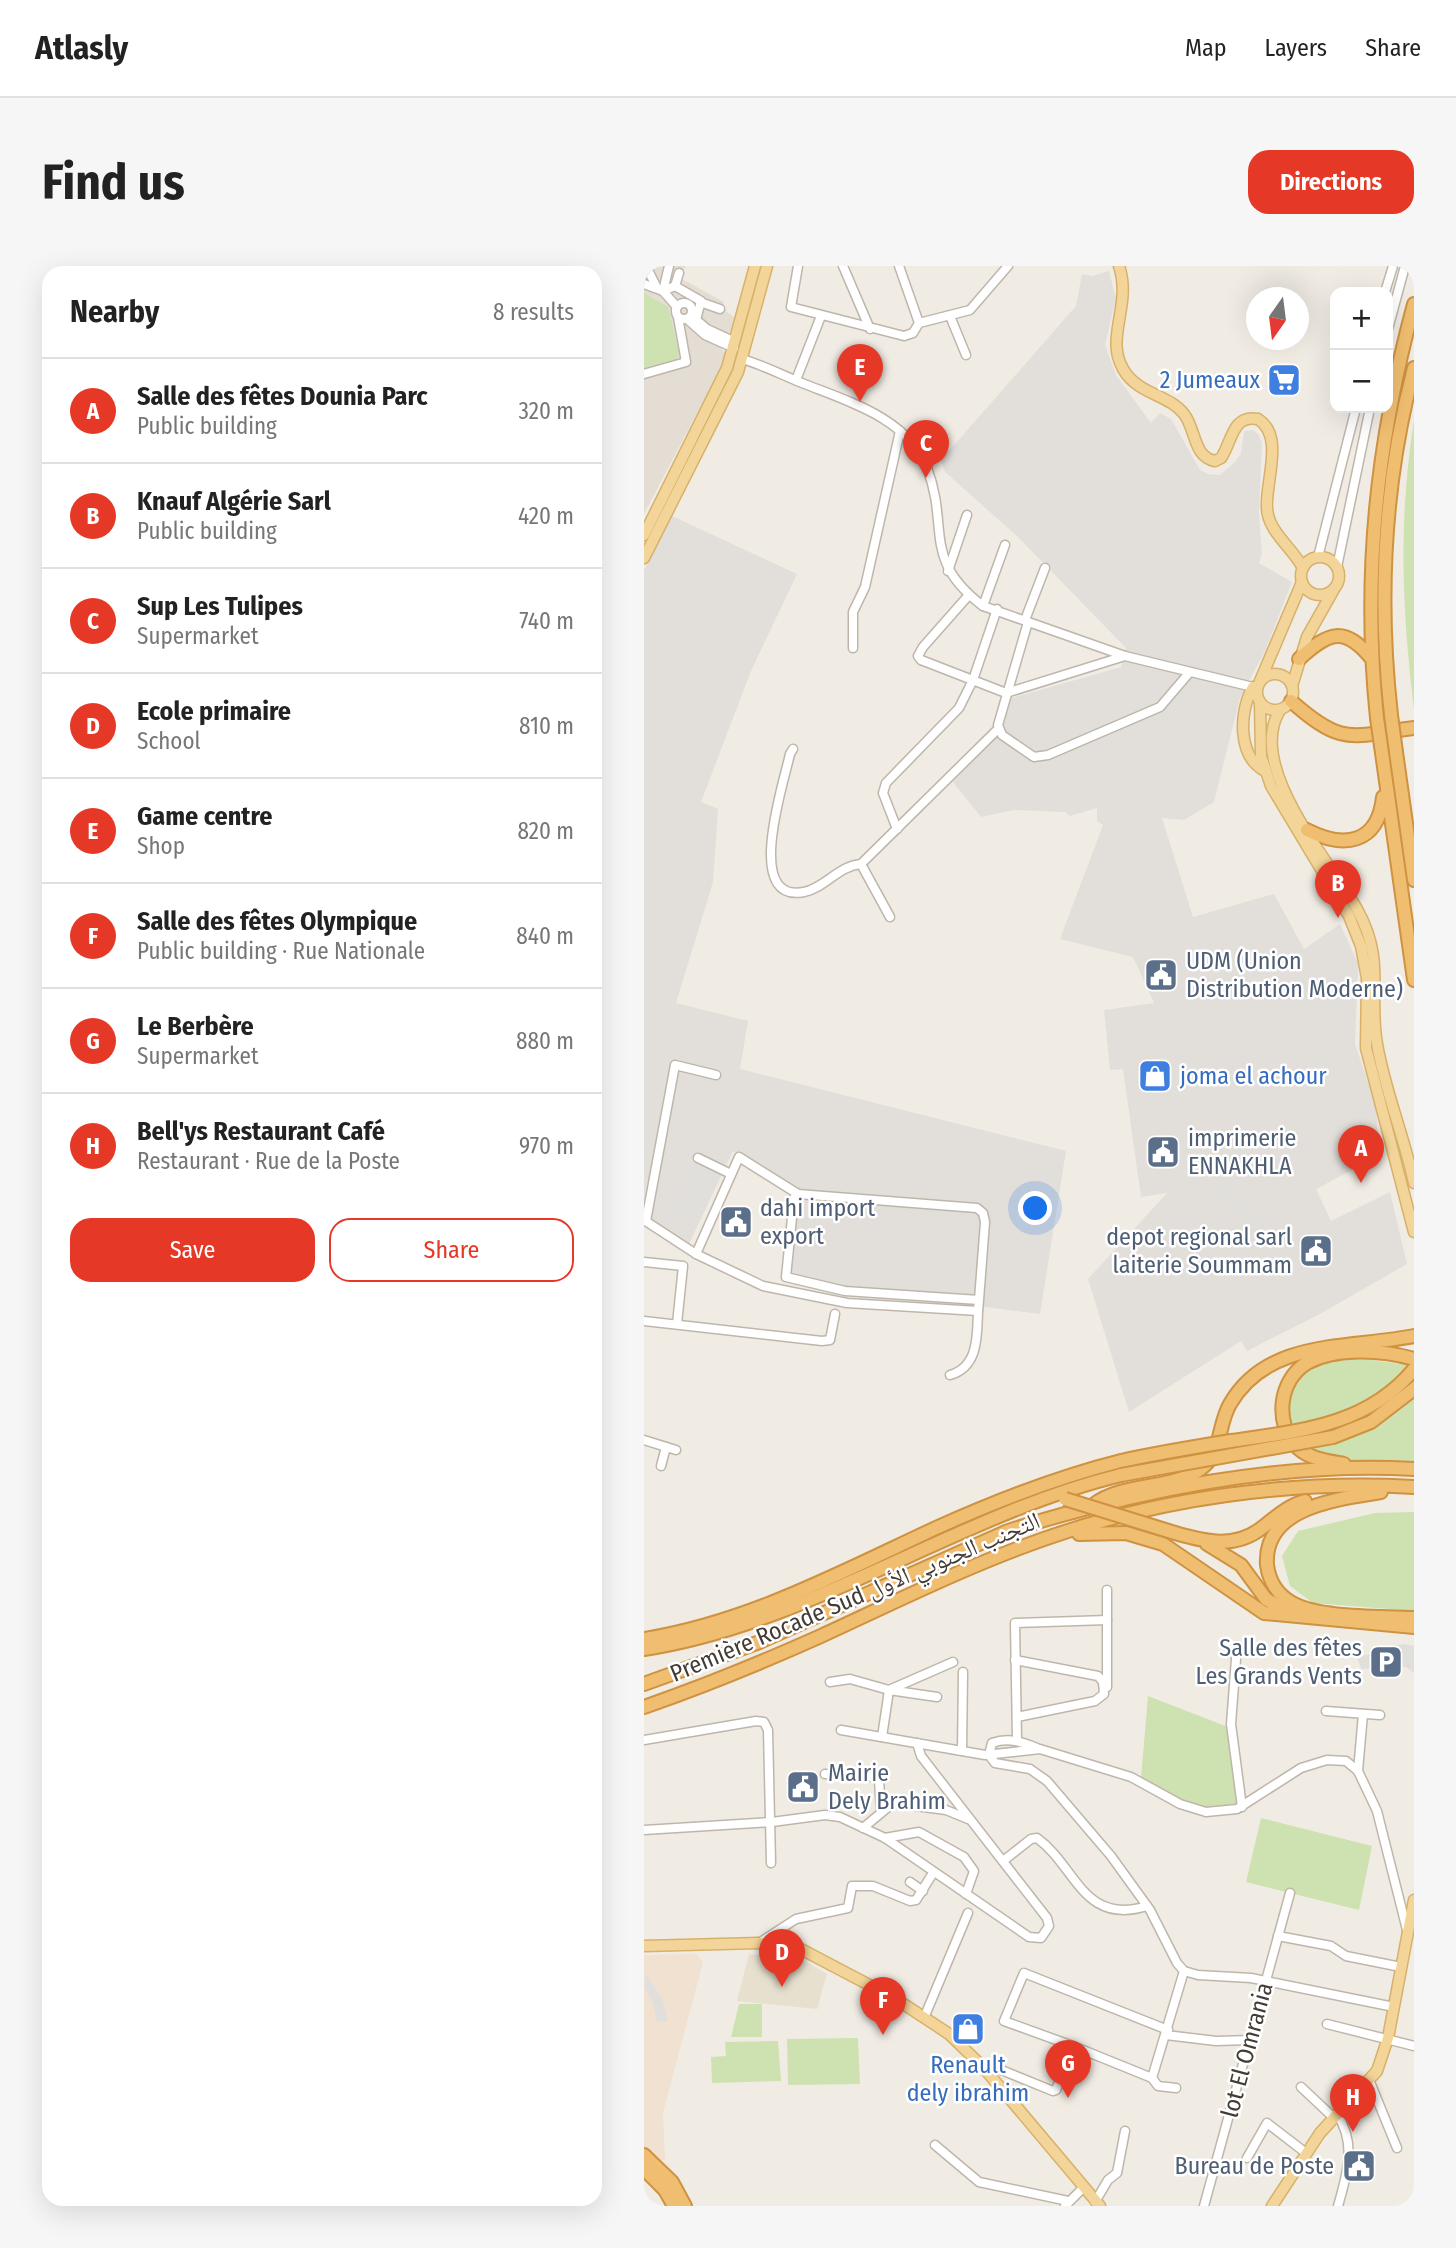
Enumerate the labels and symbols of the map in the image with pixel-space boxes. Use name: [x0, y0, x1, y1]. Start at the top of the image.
north arrow: [1246, 287, 1309, 350]
pin: E: [837, 344, 883, 402]
supermarket icon: 2 Jumeaux: [1265, 361, 1303, 399]
place label: 2 Jumeaux: [1160, 366, 1260, 394]
pin: C: [903, 420, 949, 478]
pin: B: [1315, 860, 1361, 918]
place label: UDM (Union Distribution Moderne): [1186, 947, 1403, 1003]
public building icon: UDM (Union Distribution Moderne): [1142, 956, 1180, 994]
shop icon: joma el achour: [1136, 1057, 1174, 1095]
place label: joma el achour: [1179, 1062, 1327, 1090]
place label: imprimerie ENNAKHLA: [1188, 1124, 1296, 1180]
pin: A: [1338, 1125, 1384, 1183]
public building icon: imprimerie ENNAKHLA: [1144, 1133, 1182, 1171]
your location: [1018, 1191, 1052, 1225]
place label: dahi import export: [760, 1194, 875, 1250]
public building icon: dahi import export: [717, 1203, 755, 1241]
place label: depot regional sarl laiterie Soummam: [1106, 1223, 1292, 1279]
public building icon: depot regional sarl laiterie Soummam: [1297, 1232, 1335, 1270]
street label: Première Rocade Sud التجنب الجنوبي الأول: [666, 1506, 1046, 1692]
place label: Salle des fêtes Les Grands Vents: [1195, 1634, 1362, 1690]
parking icon: Salle des fêtes Les Grands Vents: [1367, 1643, 1405, 1681]
place label: Mairie Dely Brahim: [828, 1759, 946, 1815]
public building icon: Mairie Dely Brahim: [784, 1768, 822, 1806]
pin: D: [759, 1929, 805, 1987]
pin: F: [860, 1977, 906, 2035]
street label: lot El Omrania: [1216, 1979, 1278, 2121]
shop icon: Renault dely ibrahim: [949, 2010, 987, 2048]
pin: G: [1045, 2040, 1091, 2098]
place label: Renault dely ibrahim: [907, 2051, 1029, 2107]
pin: H: [1330, 2074, 1376, 2132]
public building icon: Bureau de Poste: [1340, 2147, 1378, 2185]
place label: Bureau de Poste: [1175, 2152, 1334, 2180]

